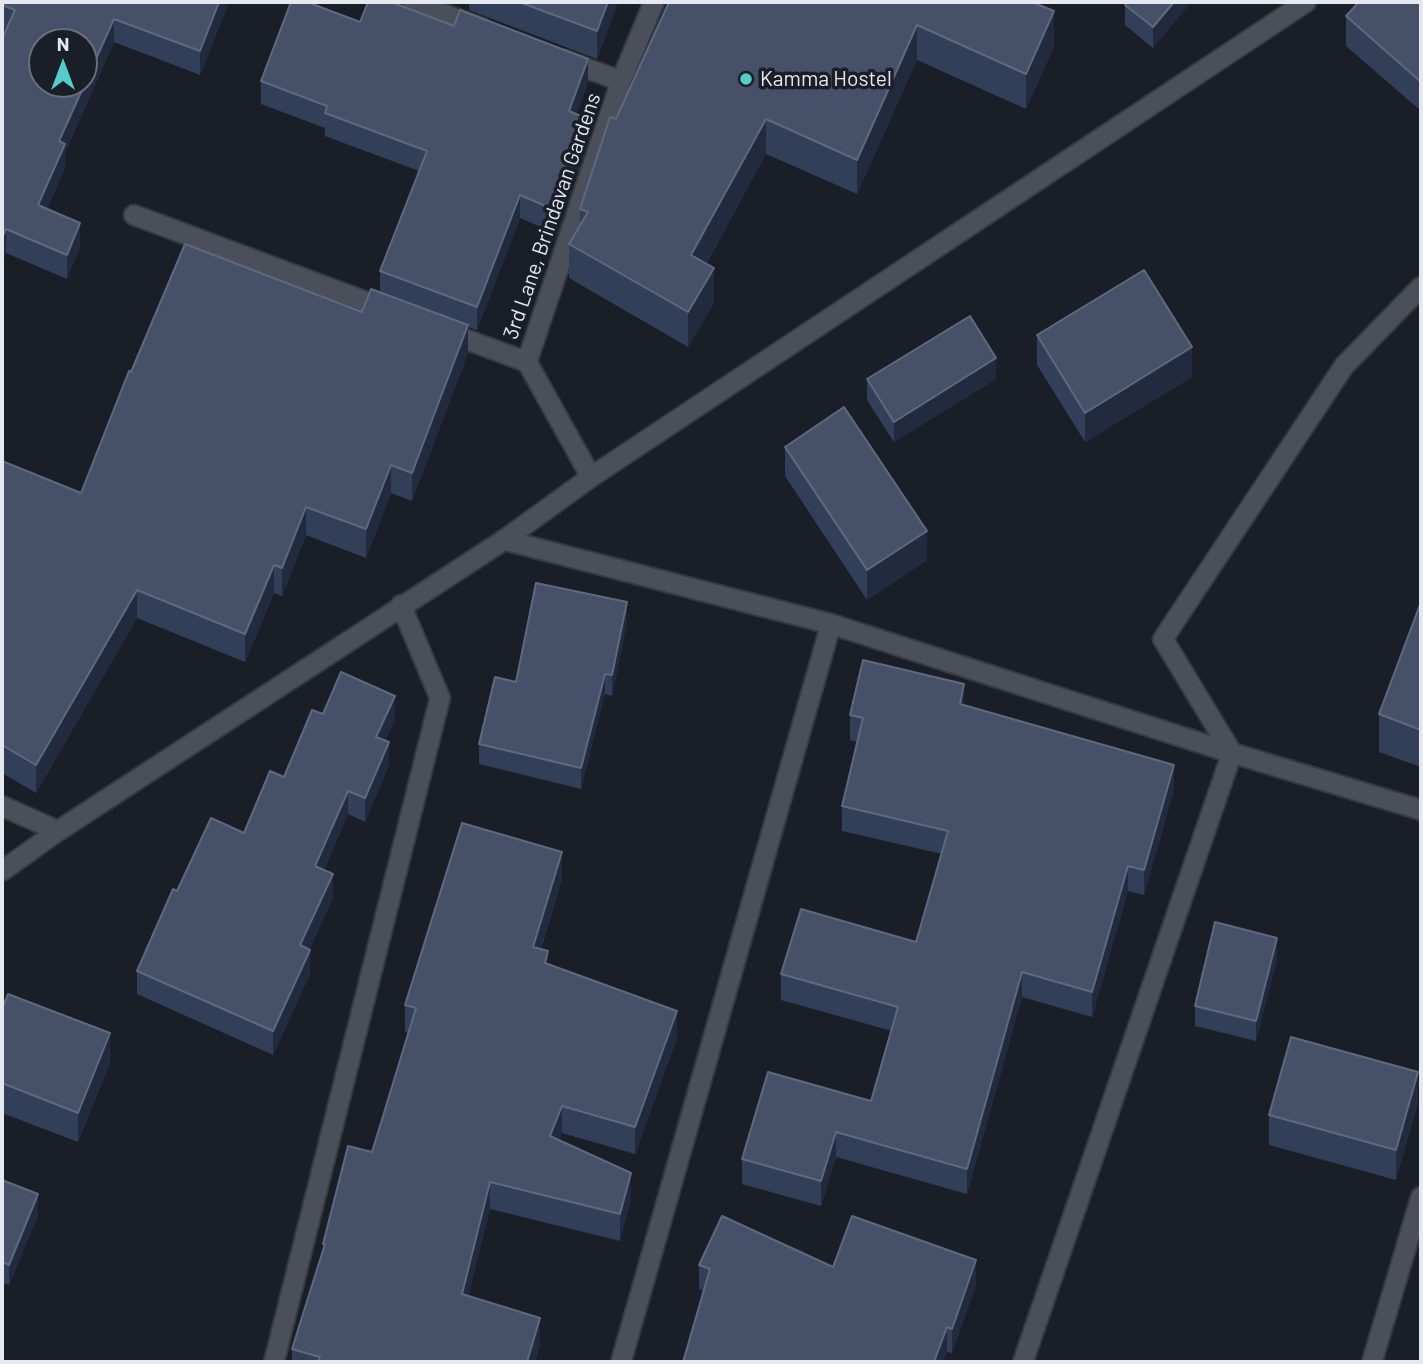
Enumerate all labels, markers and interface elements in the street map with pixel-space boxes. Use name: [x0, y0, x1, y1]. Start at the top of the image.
north arrow: [28, 28, 98, 98]
text: N: [57, 32, 69, 55]
place label: Kamma Hostel: [760, 66, 892, 92]
marker: Kamma Hostel: [738, 71, 754, 87]
street label: 3rd Lane, Brindavan Gardens: [498, 90, 606, 342]

